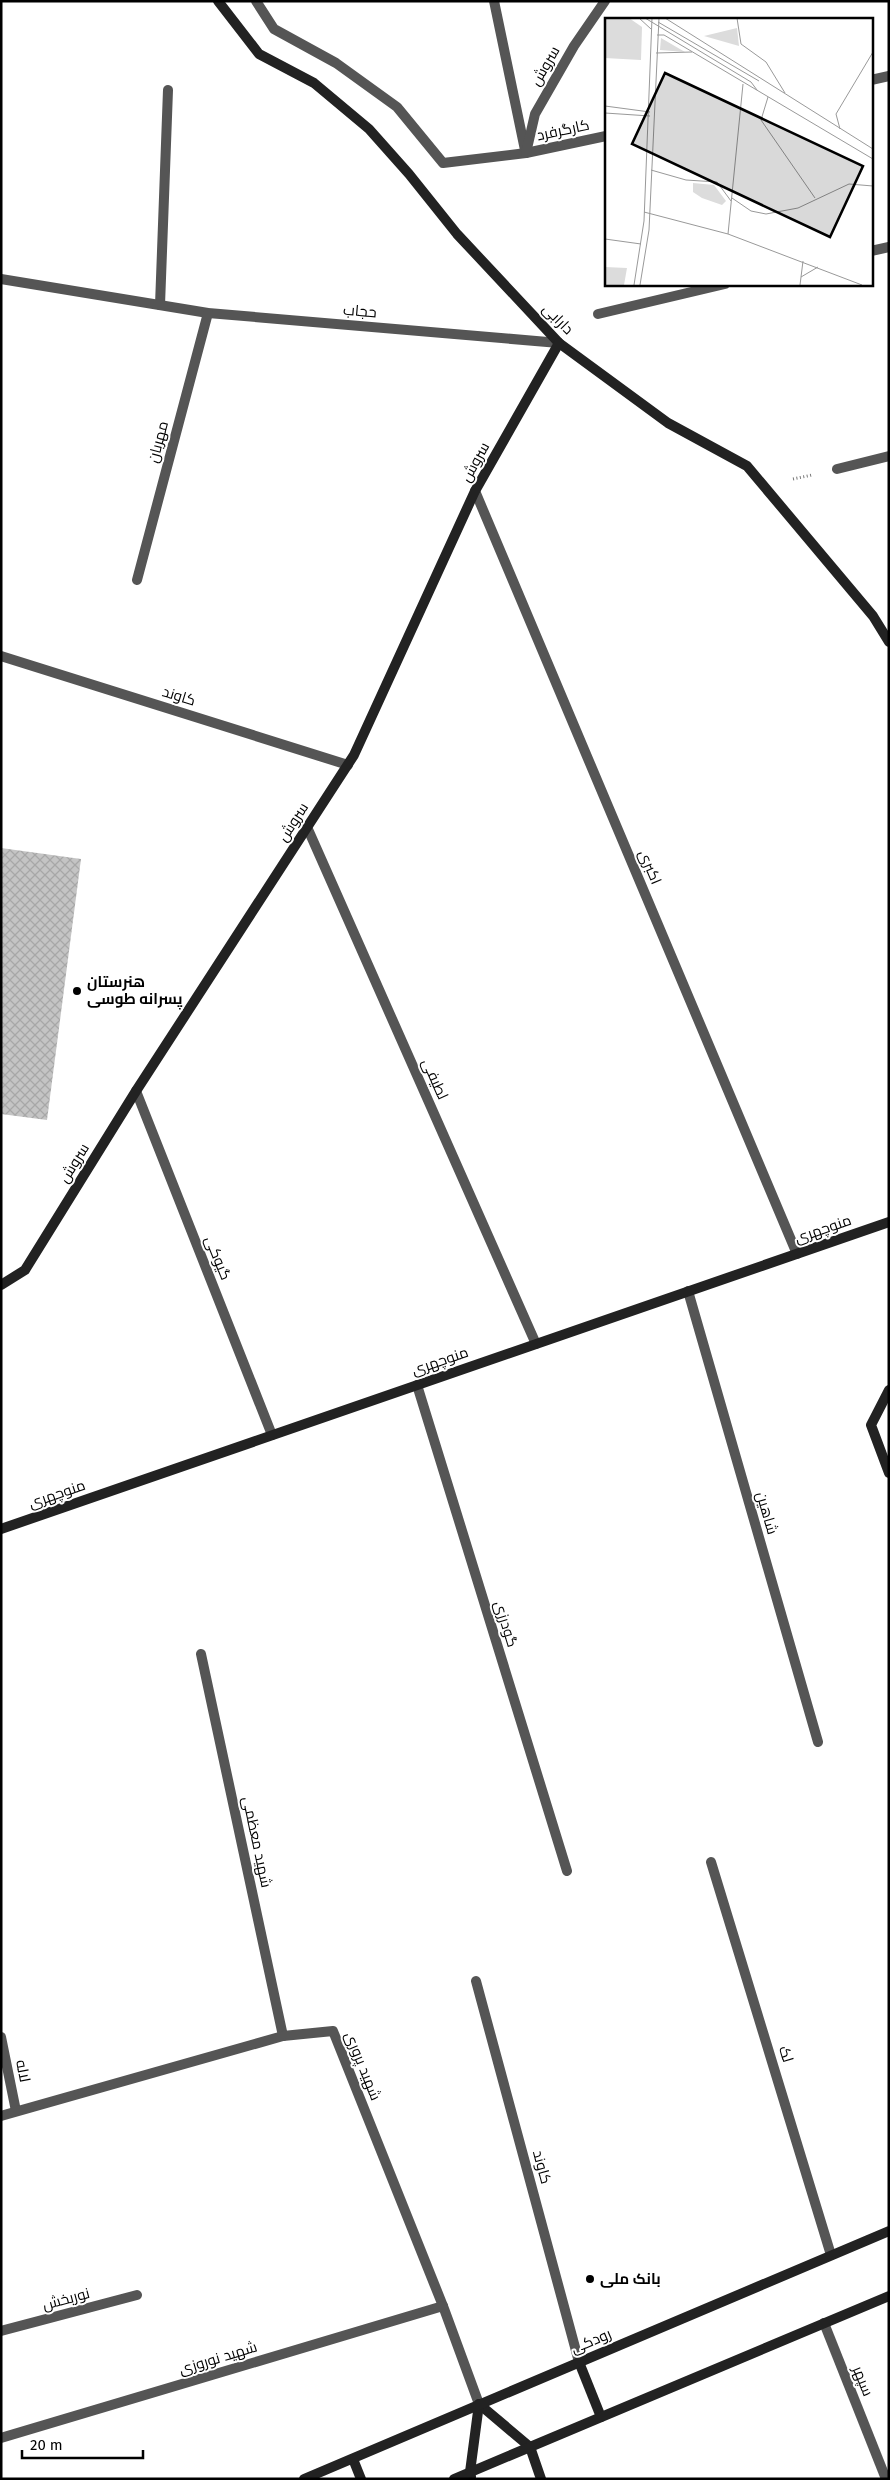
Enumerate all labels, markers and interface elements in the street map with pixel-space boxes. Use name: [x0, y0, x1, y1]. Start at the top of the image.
inset map: [605, 18, 872, 285]
street label: سروش: [526, 43, 564, 90]
street label: کارگرفرد: [535, 116, 591, 144]
street label: دارابی: [538, 300, 577, 339]
street label: حجاب: [342, 301, 378, 321]
street label: مهربان: [144, 419, 173, 465]
street label: سروش: [457, 439, 494, 486]
street label: کاوند: [160, 682, 198, 710]
street label: سروش: [274, 799, 313, 845]
street label: اکبری: [634, 847, 665, 887]
place label: هنرستان پسرانه طوسی: [87, 973, 183, 1010]
marker: هنرستان پسرانه طوسی: [71, 985, 83, 997]
street label: لطیفی: [417, 1056, 452, 1103]
street label: سروش: [55, 1140, 94, 1187]
street label: منوچهری: [792, 1211, 854, 1248]
street label: گیوکی: [200, 1233, 235, 1283]
street label: منوچهری: [409, 1343, 471, 1380]
street label: منوچهری: [26, 1476, 88, 1513]
street label: شاهین: [751, 1490, 782, 1537]
street label: گودرزی: [490, 1599, 522, 1650]
street label: شهید معظمی: [238, 1795, 275, 1889]
street label: شهید پروری: [340, 2029, 385, 2103]
street label: لک: [775, 2044, 797, 2064]
street label: لاله: [12, 2058, 34, 2084]
street label: کاوند: [529, 2148, 555, 2186]
place label: بانک ملی: [600, 2270, 661, 2288]
marker: بانک ملی: [584, 2273, 596, 2285]
street label: نوربخش: [40, 2284, 92, 2315]
street label: رودکی: [568, 2325, 614, 2358]
street label: شهید نوروزی: [177, 2338, 260, 2379]
street label: سپهر: [848, 2362, 877, 2399]
scale bar: [22, 2428, 144, 2460]
text: 20 m: [30, 2436, 63, 2454]

